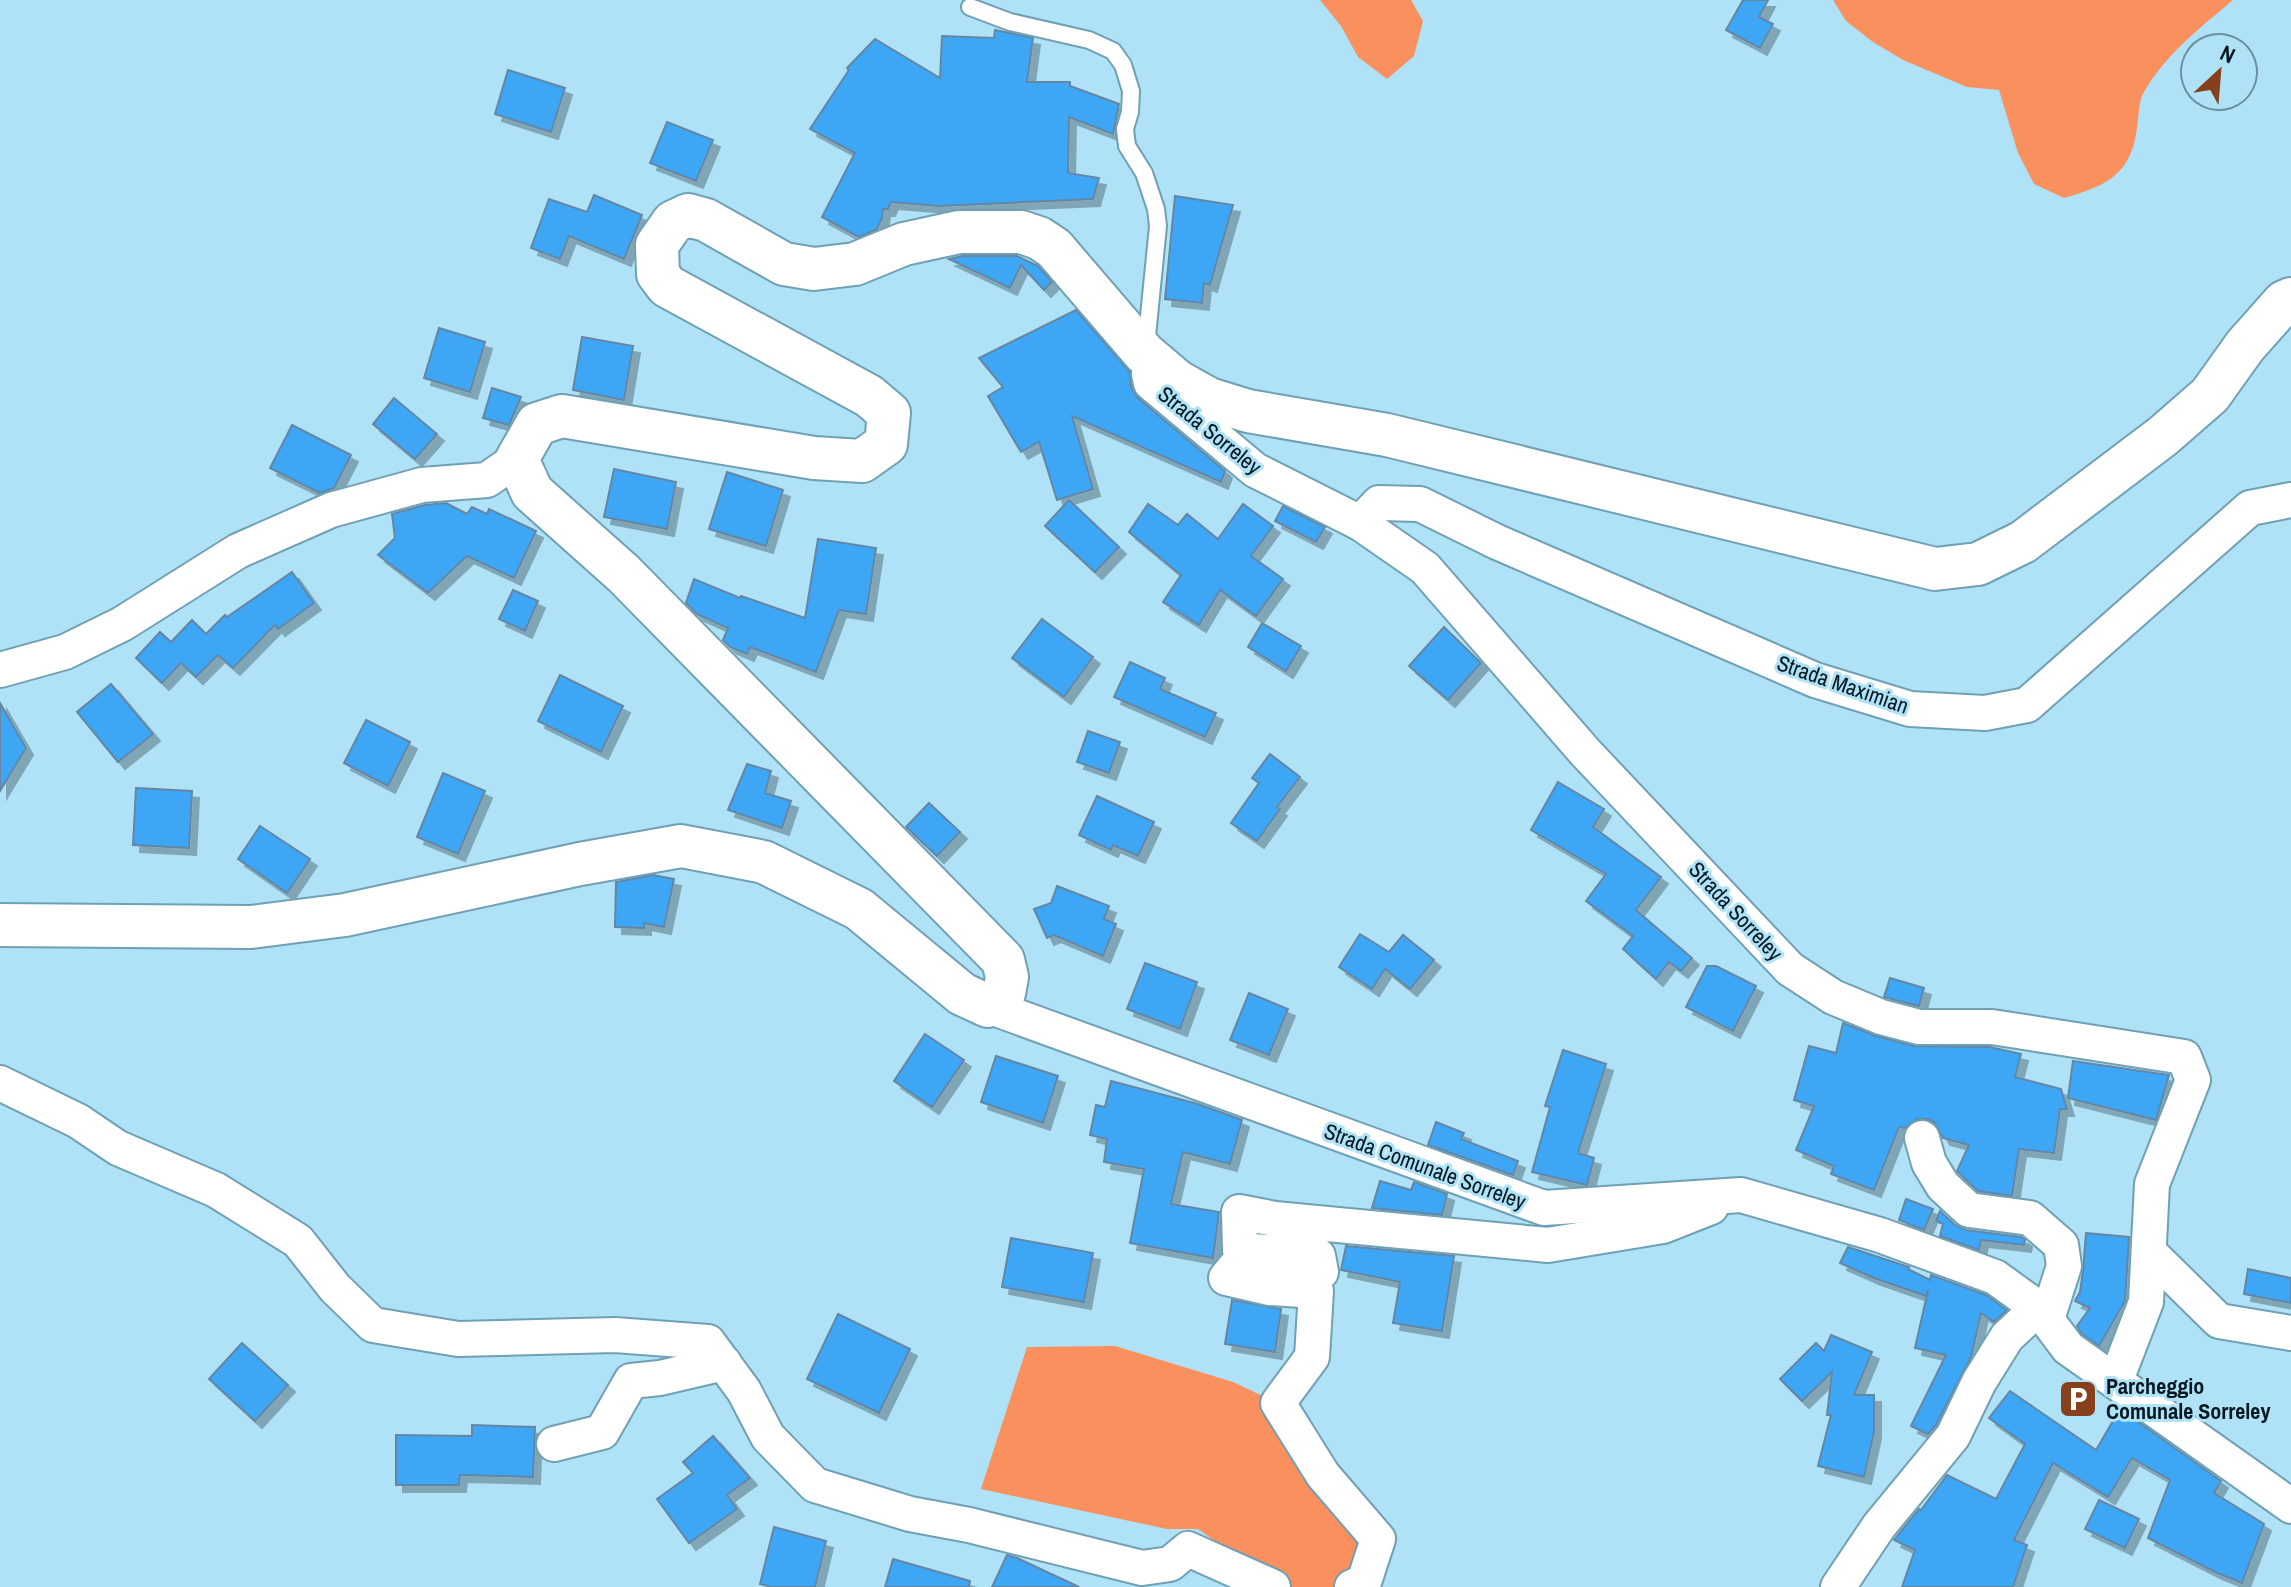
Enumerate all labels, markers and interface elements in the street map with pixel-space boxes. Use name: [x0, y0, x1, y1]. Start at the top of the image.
north arrow: [2179, 32, 2259, 112]
text: N: [2215, 38, 2240, 70]
street label: Strada Sorreley: [1152, 379, 1268, 481]
street label: Strada Maximian: [1773, 647, 1913, 721]
street label: Strada Sorreley: [1682, 855, 1790, 967]
street label: Strada Comunale Sorreley: [1320, 1116, 1530, 1216]
place label: Parcheggio Comunale Sorreley: [2106, 1371, 2270, 1426]
parking icon: Parcheggio Comunale Sorreley: [2057, 1378, 2099, 1420]

